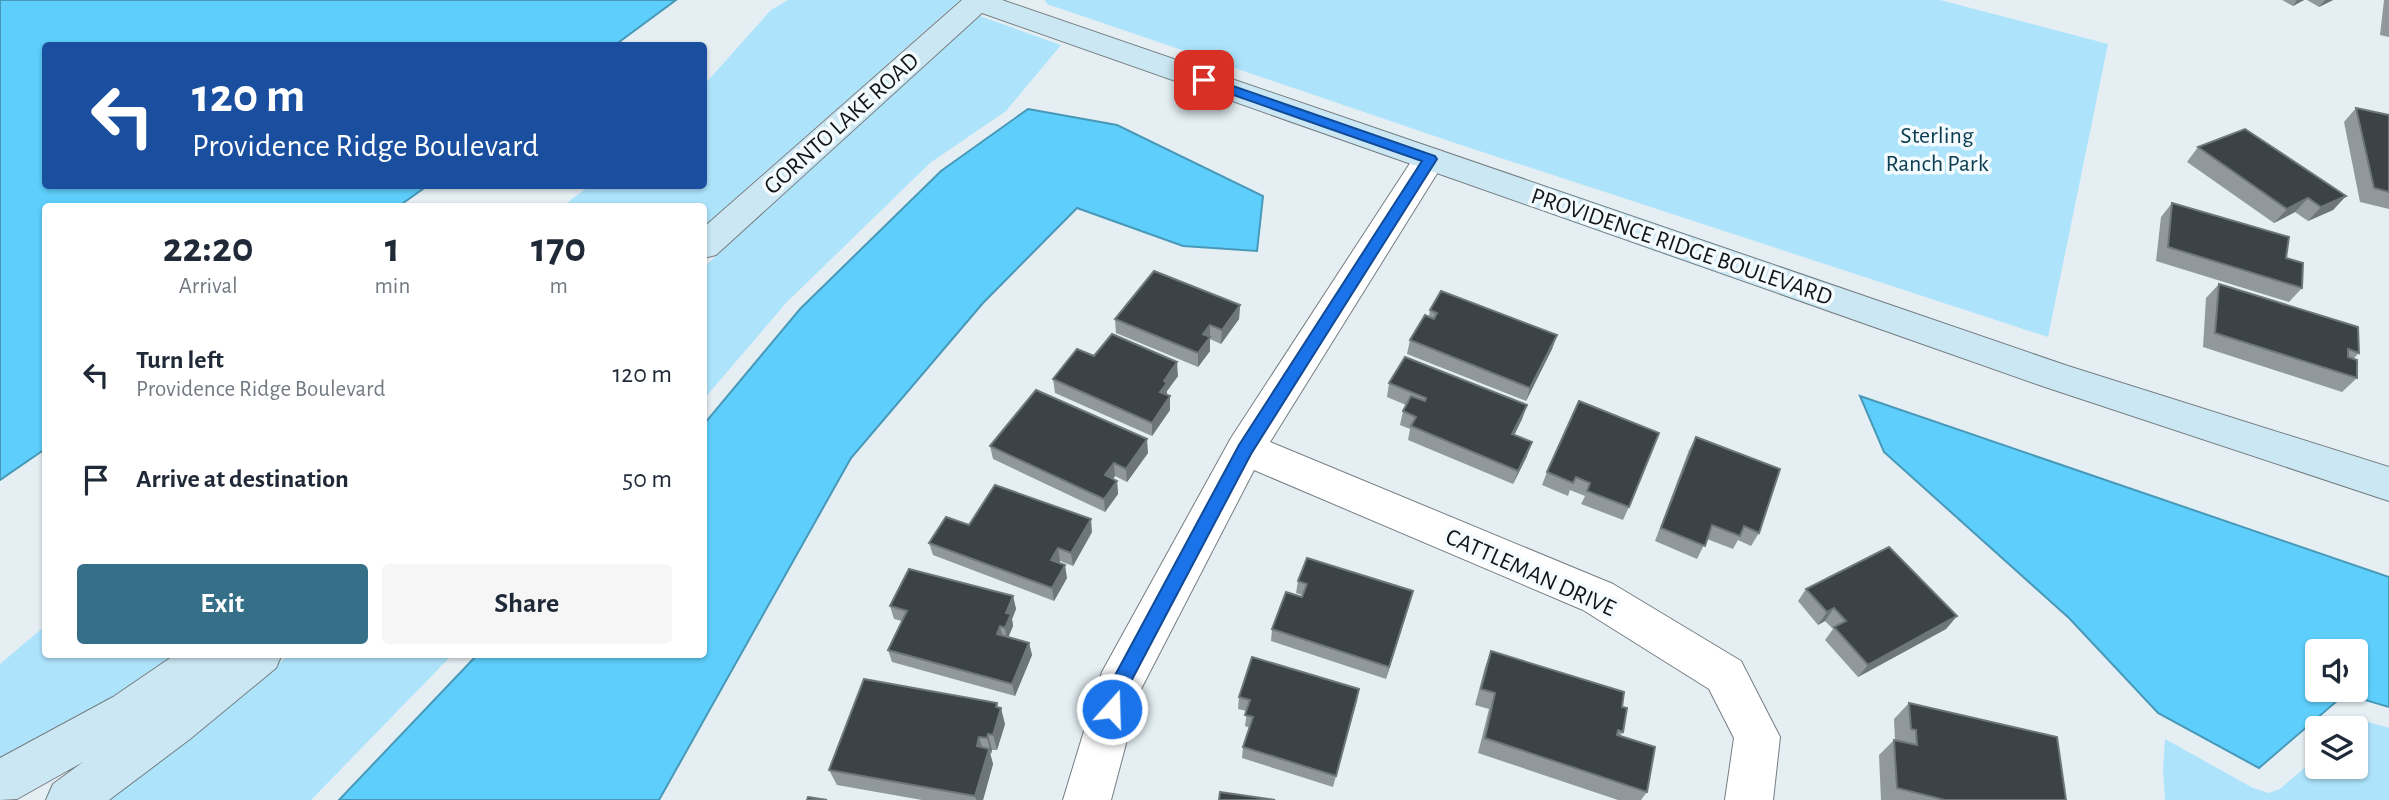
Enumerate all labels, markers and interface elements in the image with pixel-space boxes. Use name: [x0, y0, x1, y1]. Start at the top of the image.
street label: GORNTO LAKE ROAD: [760, 48, 924, 199]
pin: [1174, 50, 1234, 110]
icon: arrive: [1185, 61, 1223, 99]
icon: left: [77, 70, 168, 161]
text: 120 m: [192, 72, 305, 121]
park label: Sterling Ranch Park: [1885, 124, 1989, 176]
text: Providence Ridge Boulevard: [192, 130, 539, 162]
street label: PROVIDENCE RIDGE BOULEVARD: [1528, 184, 1835, 310]
text: 22:20: [163, 227, 254, 269]
text: 1: [385, 227, 400, 269]
text: 170: [531, 227, 586, 269]
text: Arrival: [179, 275, 238, 298]
text: min: [374, 275, 410, 298]
text: m: [549, 275, 568, 298]
text: Turn left: [136, 347, 224, 373]
icon: left: [77, 356, 115, 394]
text: 120 m: [612, 361, 672, 387]
text: Providence Ridge Boulevard: [136, 378, 385, 401]
icon: arrive: [77, 461, 115, 499]
text: Arrive at destination: [136, 466, 349, 492]
text: 50 m: [622, 466, 672, 492]
street label: CATTLEMAN DRIVE: [1442, 525, 1620, 621]
button: Exit: [77, 564, 368, 644]
button: Share: [382, 564, 672, 644]
map controls: [2305, 639, 2368, 779]
button: sound: [2305, 639, 2368, 702]
position arrow: [1075, 672, 1149, 746]
button: layers: [2305, 716, 2368, 779]

